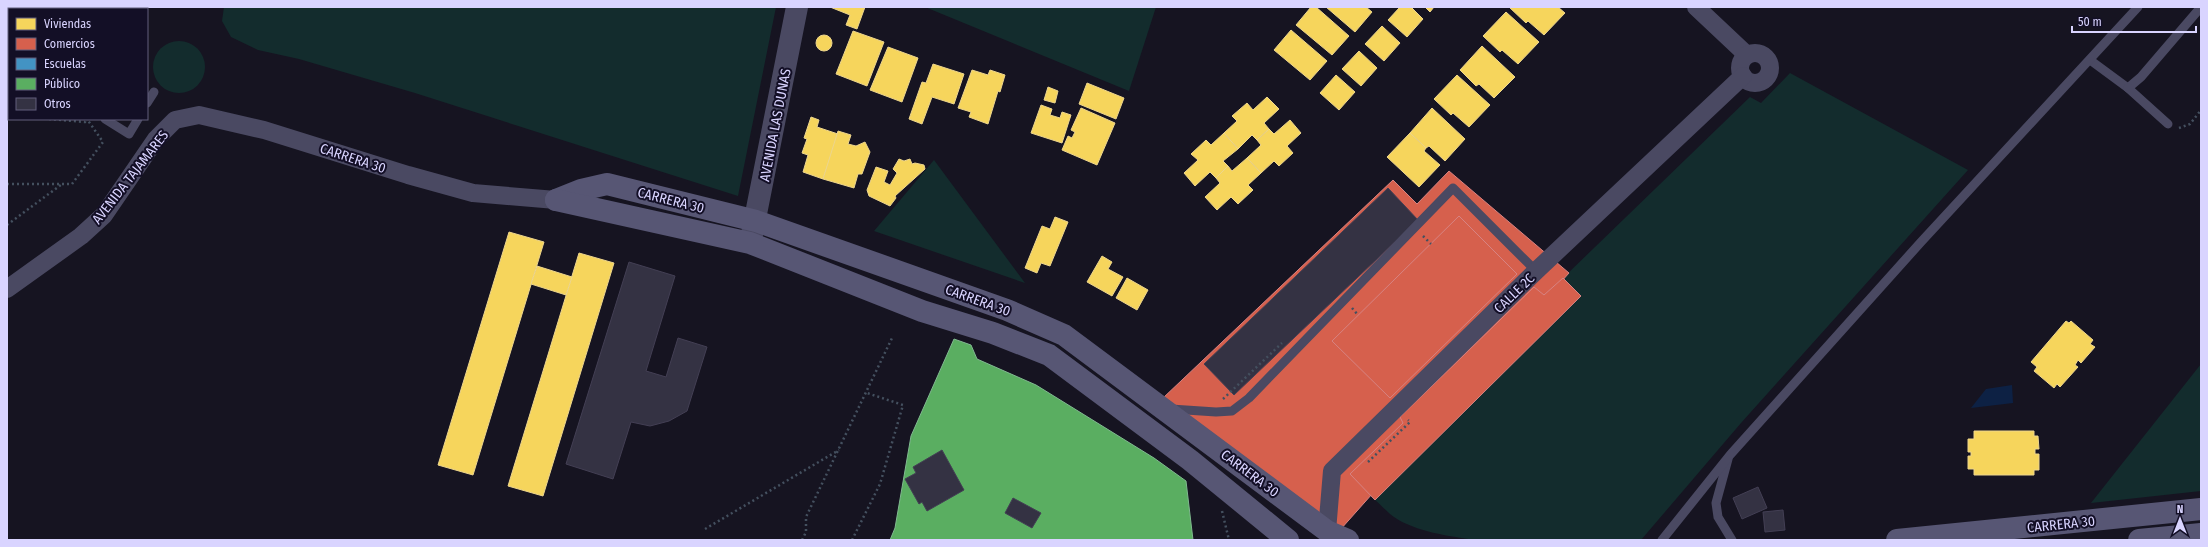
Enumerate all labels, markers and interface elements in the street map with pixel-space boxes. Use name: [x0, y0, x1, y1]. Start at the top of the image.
legend: [8, 8, 148, 120]
scale bar: [2072, 8, 2196, 34]
text: 50 m: [2078, 15, 2102, 29]
text: Viviendas: [44, 17, 91, 31]
text: Comercios: [44, 37, 95, 51]
text: Escuelas: [44, 57, 86, 71]
street label: AVENIDA LAS DUNAS: [756, 67, 795, 183]
text: Público: [44, 77, 80, 91]
text: Otros: [44, 97, 71, 111]
street label: AVENIDA TAJAMARES: [89, 127, 172, 228]
street label: CARRERA 30: [318, 140, 388, 177]
street label: CARRERA 30: [636, 184, 706, 217]
street label: CALLE 2C: [1490, 270, 1538, 317]
street label: CARRERA 30: [943, 281, 1013, 320]
street label: CARRERA 30: [1217, 446, 1282, 501]
north arrow: [2160, 499, 2200, 539]
text: N: [2177, 503, 2183, 516]
street label: CARRERA 30: [2026, 512, 2096, 537]

